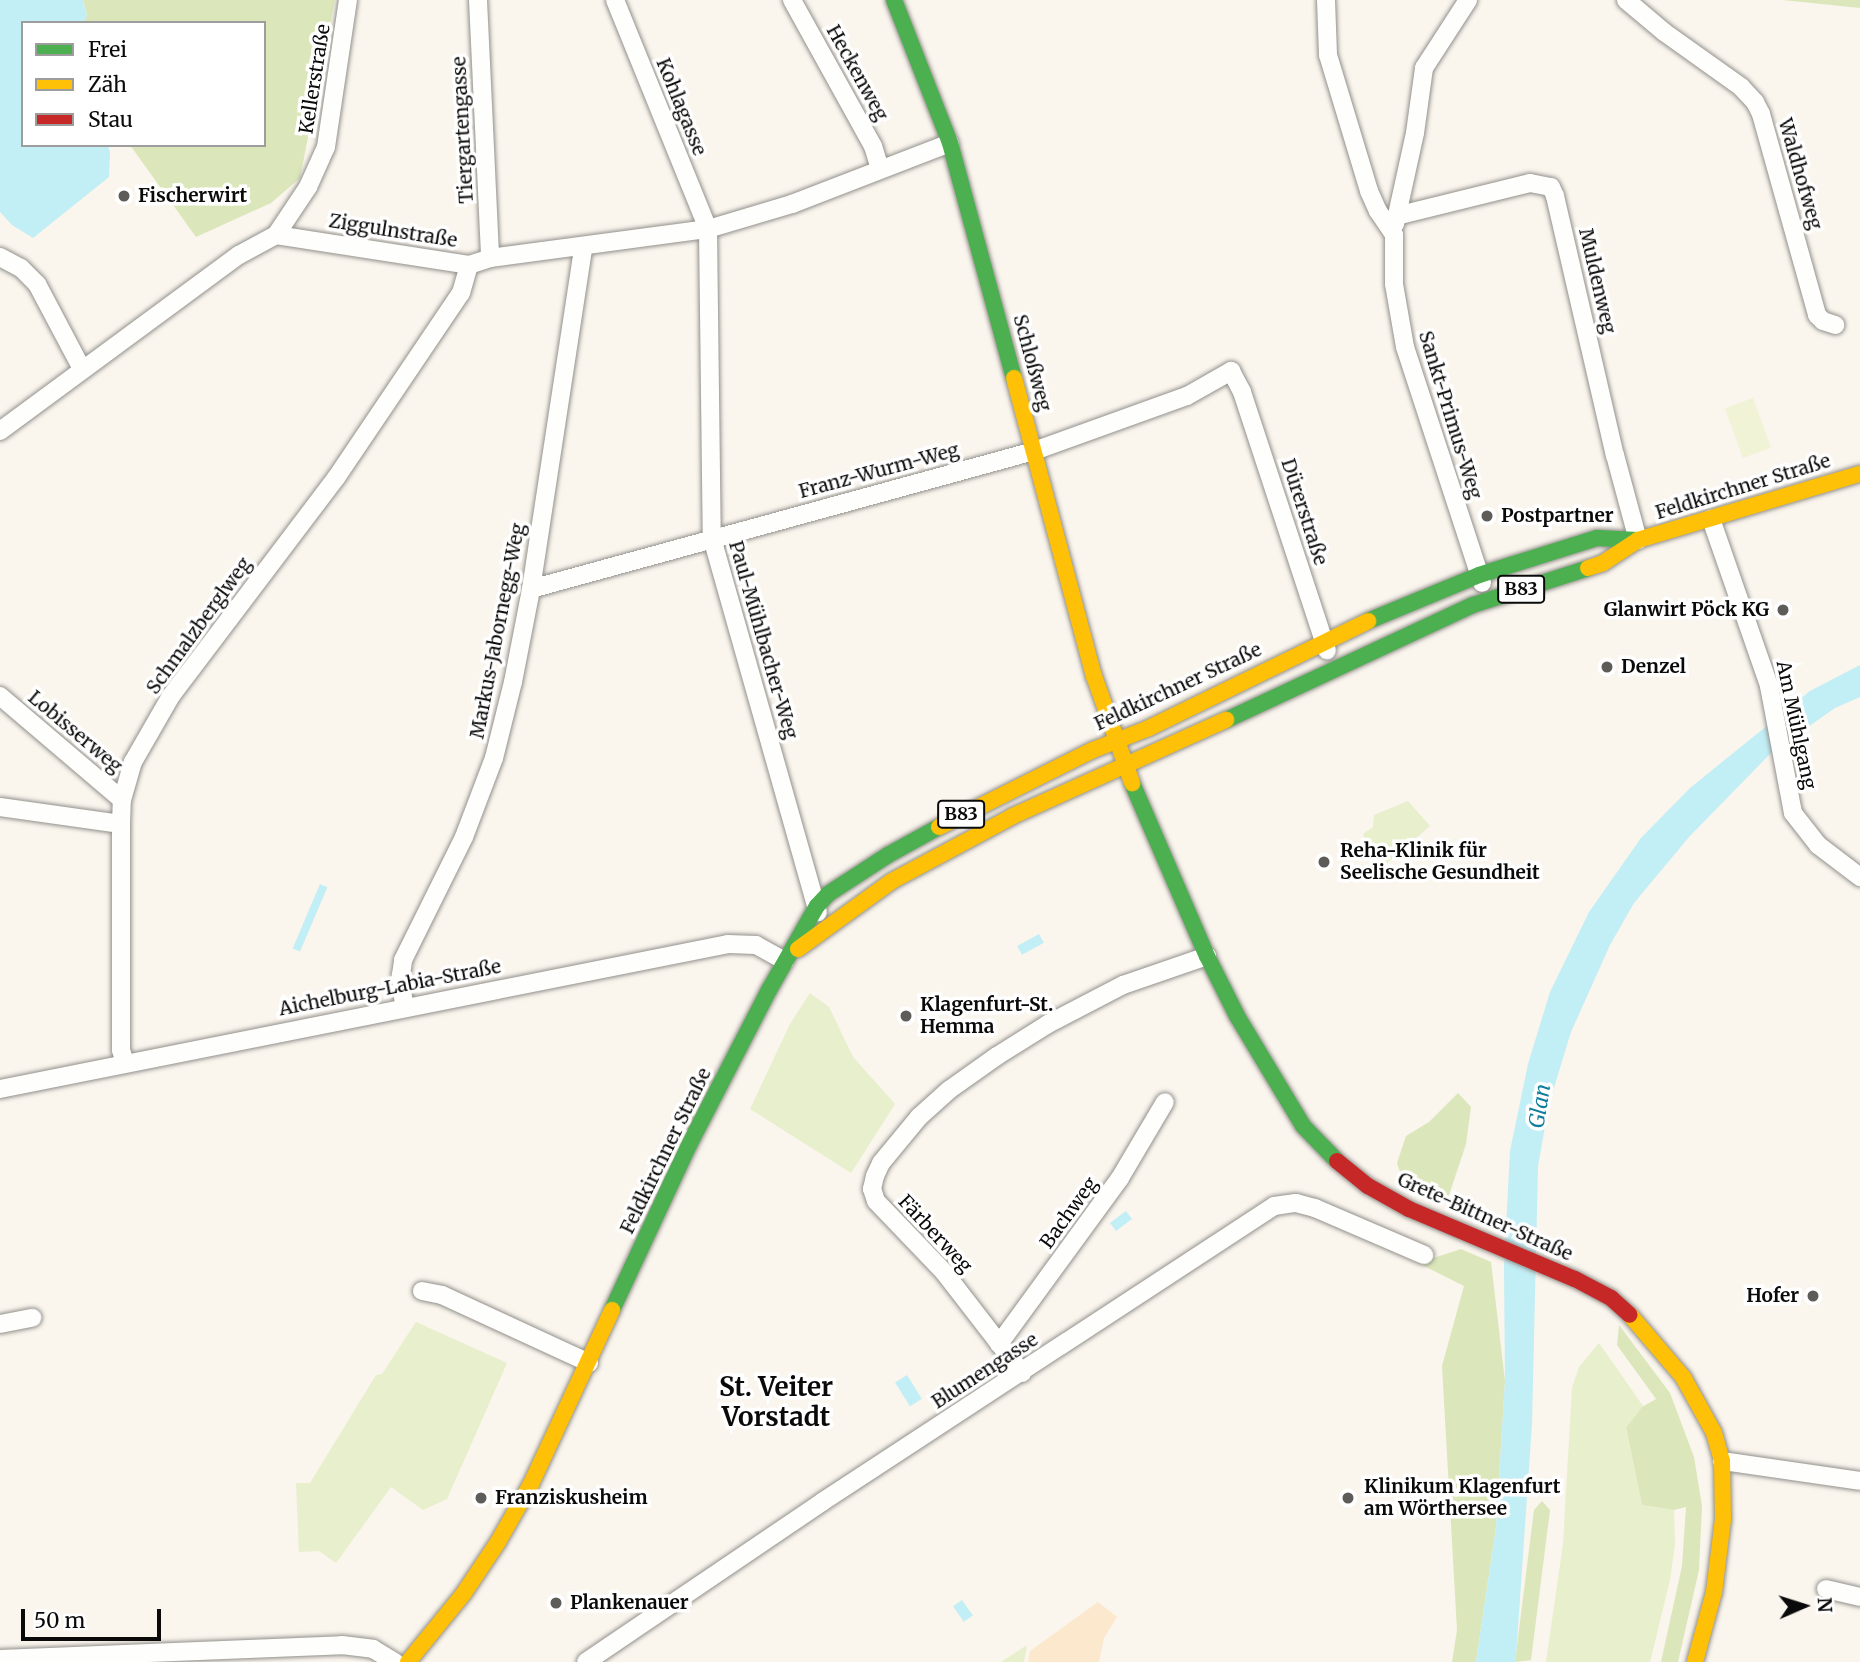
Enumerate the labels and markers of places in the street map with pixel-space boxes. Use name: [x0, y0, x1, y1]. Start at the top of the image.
place label: Fischerwirt: [138, 185, 247, 207]
marker: Fischerwirt: [116, 188, 132, 204]
place label: Postpartner: [1501, 505, 1614, 527]
marker: Postpartner: [1479, 508, 1495, 524]
place label: Glanwirt Pöck KG: [1604, 599, 1769, 621]
marker: Glanwirt Pöck KG: [1775, 602, 1791, 618]
place label: Denzel: [1621, 656, 1686, 678]
marker: Denzel: [1599, 659, 1615, 675]
place label: Reha-Klinik für Seelische Gesundheit: [1340, 840, 1540, 884]
marker: Reha-Klinik für Seelische Gesundheit: [1314, 852, 1334, 872]
place label: Klagenfurt-St. Hemma: [920, 994, 1053, 1038]
marker: Klagenfurt-St. Hemma: [898, 1008, 914, 1024]
place label: Hofer: [1746, 1285, 1799, 1307]
marker: Hofer: [1805, 1288, 1821, 1304]
place label: Klinikum Klagenfurt am Wörthersee: [1364, 1476, 1560, 1520]
place label: Franziskusheim: [495, 1487, 648, 1509]
marker: Klinikum Klagenfurt am Wörthersee: [1338, 1488, 1358, 1508]
marker: Franziskusheim: [473, 1490, 489, 1506]
place label: Plankenauer: [570, 1592, 689, 1614]
marker: Plankenauer: [548, 1595, 564, 1611]

